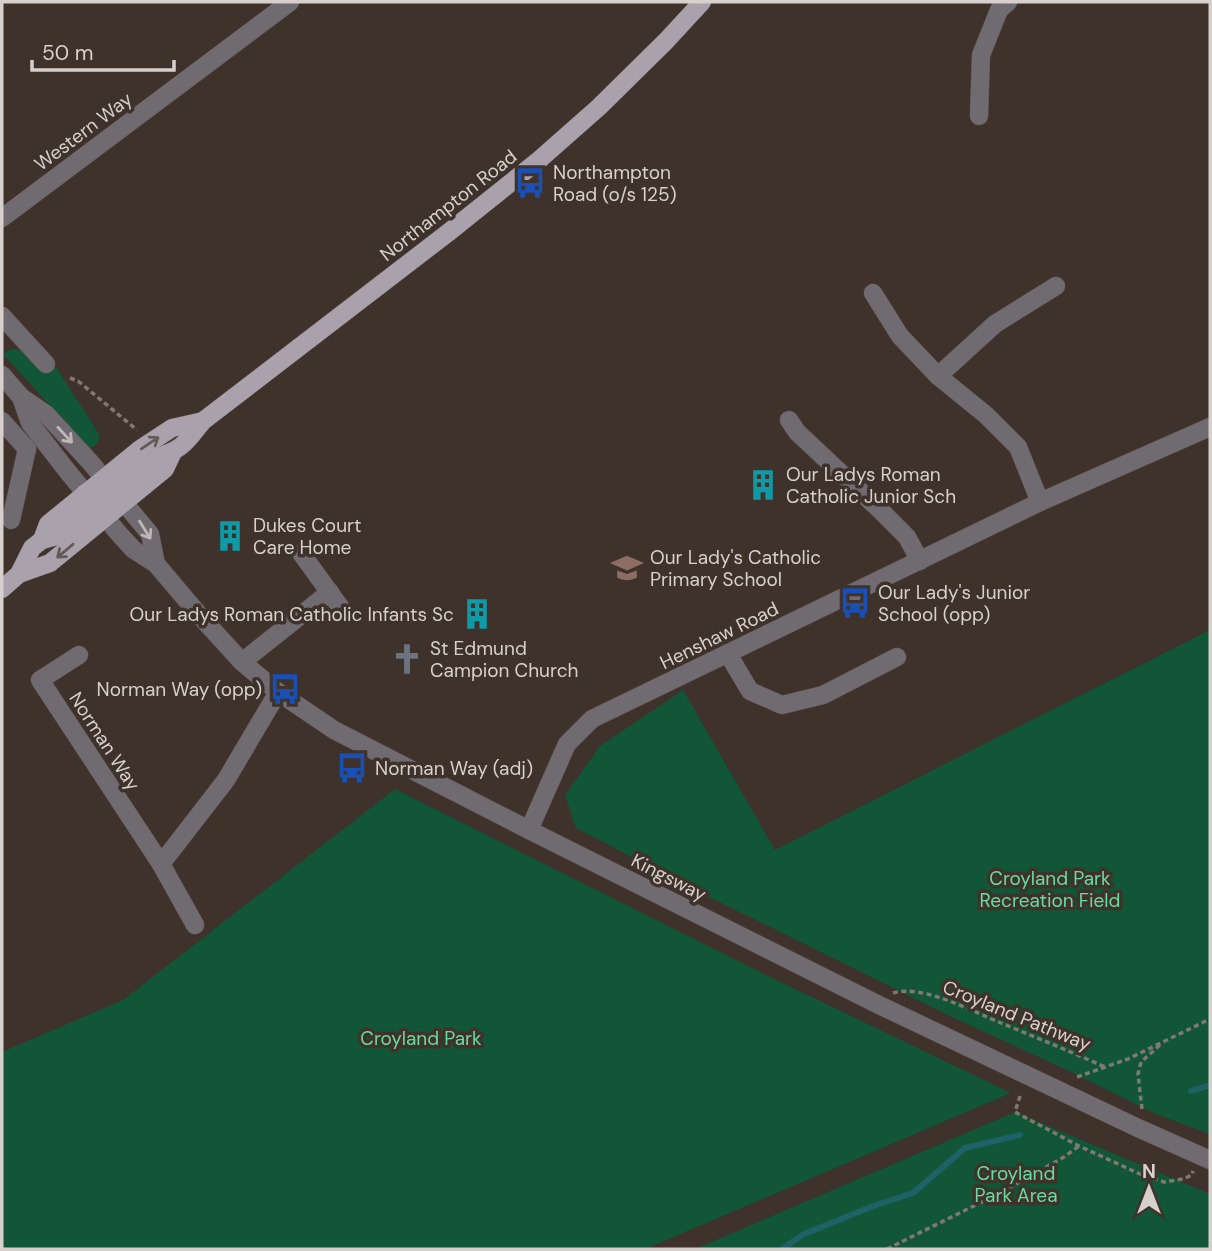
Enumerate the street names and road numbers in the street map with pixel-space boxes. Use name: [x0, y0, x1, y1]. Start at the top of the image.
street label: Western Way: [29, 86, 138, 176]
street label: Northampton Road: [375, 144, 522, 267]
street label: Henshaw Road: [656, 596, 783, 675]
street label: Norman Way: [63, 687, 146, 796]
street label: Kingsway: [627, 848, 711, 907]
street label: Croyland Pathway: [939, 974, 1095, 1057]

